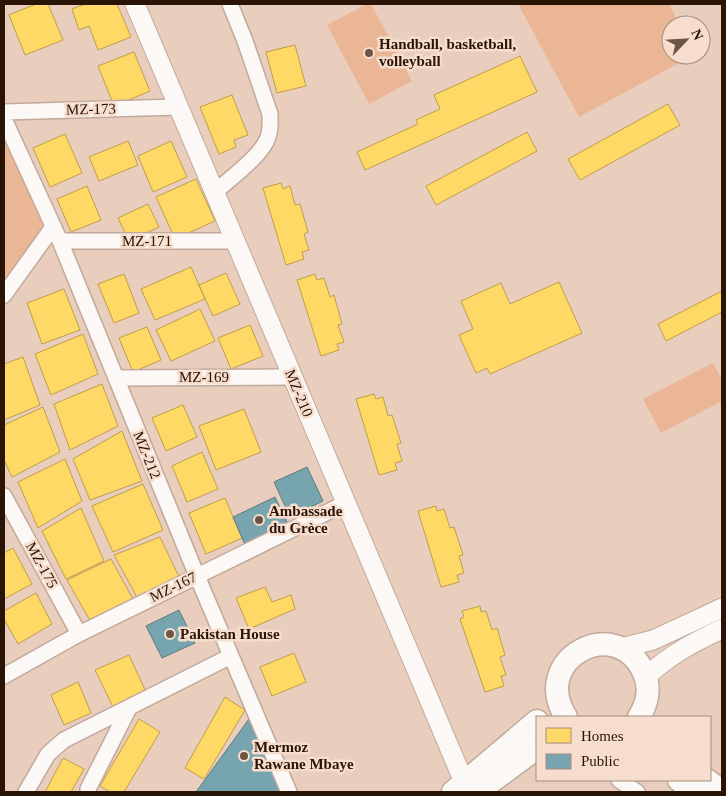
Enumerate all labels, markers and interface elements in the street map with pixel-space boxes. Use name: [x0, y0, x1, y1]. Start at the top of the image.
north arrow: [661, 15, 711, 65]
text: N: [688, 27, 706, 42]
place label: Handball, basketball, volleyball: [379, 36, 516, 69]
marker: Handball, basketball, volleyball: [363, 47, 375, 59]
street label: MZ-173: [66, 101, 116, 117]
street label: MZ-171: [122, 233, 172, 249]
street label: MZ-210: [282, 367, 316, 419]
street label: MZ-169: [179, 369, 229, 385]
street label: MZ-212: [130, 429, 164, 481]
place label: Ambassade du Grèce: [269, 503, 343, 536]
marker: Ambassade du Grèce: [253, 514, 265, 526]
street label: MZ-175: [23, 539, 61, 591]
street label: MZ-167: [147, 569, 199, 605]
place label: Pakistan House: [180, 626, 280, 642]
marker: Pakistan House: [164, 628, 176, 640]
legend: [536, 716, 711, 781]
text: Homes: [581, 728, 624, 744]
place label: Mermoz Rawane Mbaye: [254, 739, 354, 772]
marker: Mermoz Rawane Mbaye: [238, 750, 250, 762]
text: Public: [581, 753, 620, 769]

